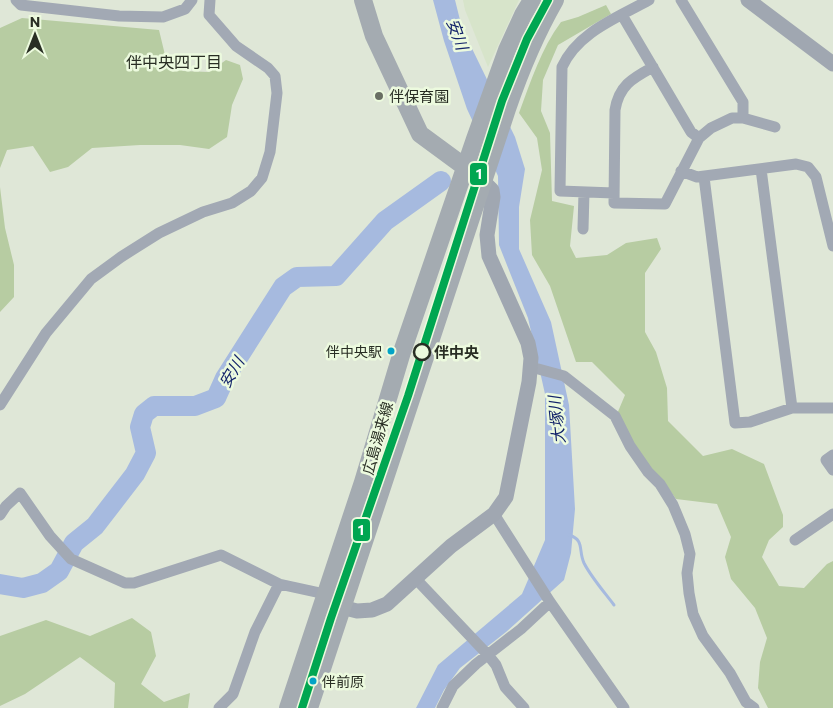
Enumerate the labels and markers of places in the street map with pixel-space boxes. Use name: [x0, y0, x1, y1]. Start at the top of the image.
place label: 伴保育園: [389, 87, 449, 105]
marker: 伴保育園: [373, 90, 385, 102]
place label: 伴中央駅: [326, 343, 382, 360]
marker: 伴中央: [413, 343, 431, 361]
place label: 伴中央: [434, 343, 479, 361]
marker: 伴中央駅: [386, 346, 396, 356]
place label: 伴前原: [322, 673, 364, 690]
marker: 伴前原: [308, 676, 318, 686]

